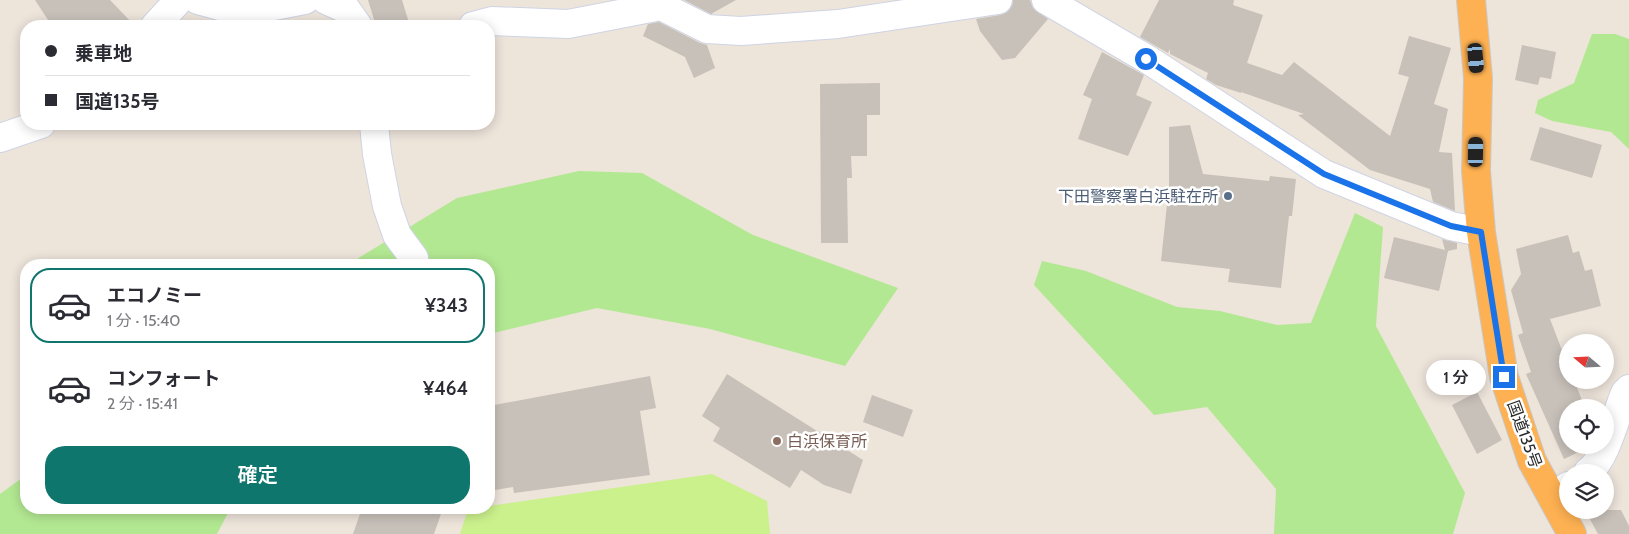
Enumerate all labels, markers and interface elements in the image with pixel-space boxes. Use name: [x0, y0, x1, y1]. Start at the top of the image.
text: 乗車地: [75, 42, 132, 65]
car: [1467, 42, 1484, 74]
route start: [1135, 48, 1157, 70]
text: 国道135号: [75, 90, 159, 113]
car: [1468, 137, 1483, 167]
place label: 下田警察署白浜駐在所: [1058, 187, 1218, 206]
marker: 下田警察署白浜駐在所: [1222, 190, 1234, 202]
icon: car: [47, 283, 92, 328]
text: エコノミー: [107, 284, 202, 307]
text: ¥343: [425, 294, 468, 317]
text: 1 分 · 15:40: [107, 311, 180, 330]
north arrow: [1559, 334, 1614, 389]
map controls: [1559, 334, 1614, 519]
callout: 1 分: [1426, 360, 1486, 394]
icon: car: [47, 366, 92, 411]
route end: [1493, 366, 1515, 388]
text: コンフォート: [107, 367, 220, 390]
text: 1 分: [1443, 368, 1469, 387]
text: ¥464: [423, 377, 468, 400]
text: 2 分 · 15:41: [107, 394, 178, 413]
street label: 国道135号: [1504, 398, 1546, 471]
button: locate: [1559, 399, 1614, 454]
place label: 白浜保育所: [787, 432, 867, 451]
marker: 白浜保育所: [771, 435, 783, 447]
button: 確定: [45, 446, 470, 504]
button: layers: [1559, 464, 1614, 519]

